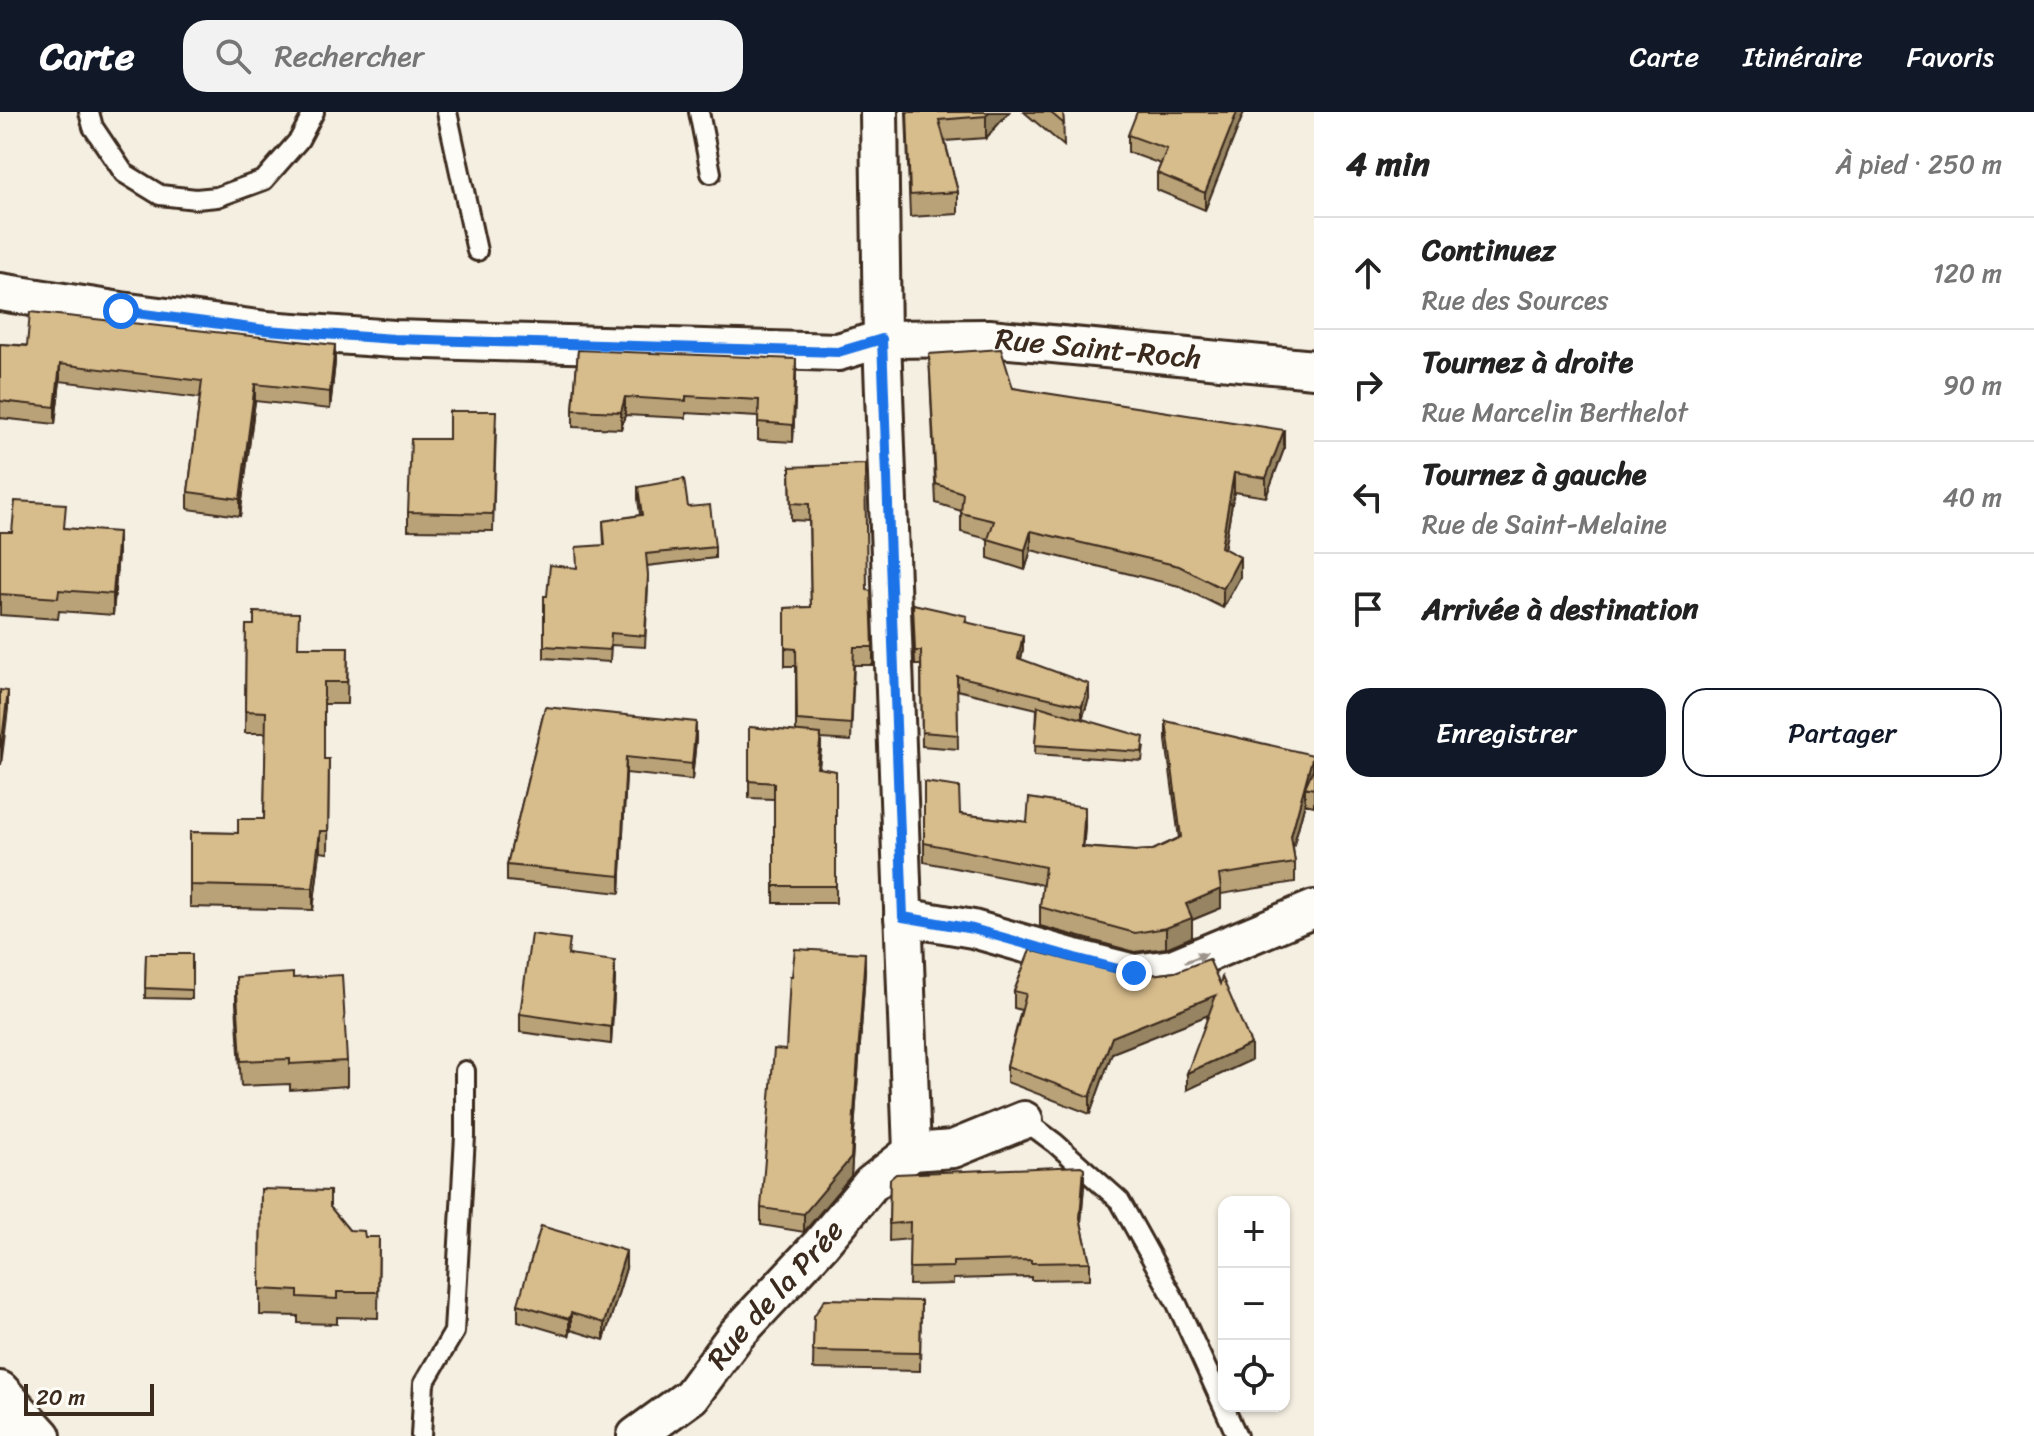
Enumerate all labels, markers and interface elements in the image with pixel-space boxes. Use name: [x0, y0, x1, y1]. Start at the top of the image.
search box: [183, 20, 743, 92]
text: Carte: [40, 23, 135, 90]
text: Rechercher: [275, 29, 424, 83]
text: Carte: [1629, 32, 1699, 81]
text: Itinéraire: [1743, 32, 1863, 81]
text: Favoris: [1907, 32, 1994, 81]
icon: search: [211, 34, 255, 78]
text: 4 min: [1346, 134, 1430, 194]
text: À pied · 250 m: [1836, 141, 2002, 187]
text: Continuez: [1422, 223, 1556, 277]
text: 120 m: [1933, 250, 2002, 296]
icon: ahead: [1346, 251, 1390, 295]
text: Rue des Sources: [1422, 277, 1608, 323]
route start: [103, 293, 139, 329]
street label: Rue Saint-Roch: [993, 312, 1204, 385]
text: Tournez à droite: [1422, 335, 1633, 389]
text: 90 m: [1943, 362, 2002, 408]
icon: right: [1346, 363, 1390, 407]
text: Rue Marcelin Berthelot: [1422, 389, 1688, 435]
text: Tournez à gauche: [1422, 447, 1647, 501]
text: 40 m: [1943, 474, 2002, 520]
icon: left: [1346, 475, 1390, 519]
text: Rue de Saint-Melaine: [1422, 501, 1667, 547]
text: Arrivée à destination: [1422, 582, 1699, 636]
icon: arrive: [1346, 587, 1390, 631]
button: Enregistrer: [1346, 688, 1666, 777]
button: Partager: [1682, 688, 2002, 777]
one-way arrow: [1184, 951, 1208, 964]
route end: [1116, 955, 1152, 991]
map controls: [1218, 1196, 1290, 1412]
button: +: [1218, 1196, 1290, 1268]
street label: Rue de la Prée: [692, 1207, 858, 1382]
button: −: [1218, 1268, 1290, 1340]
button: locate: [1218, 1340, 1290, 1412]
text: 20 m: [36, 1378, 85, 1417]
scale bar: [24, 1380, 154, 1416]

